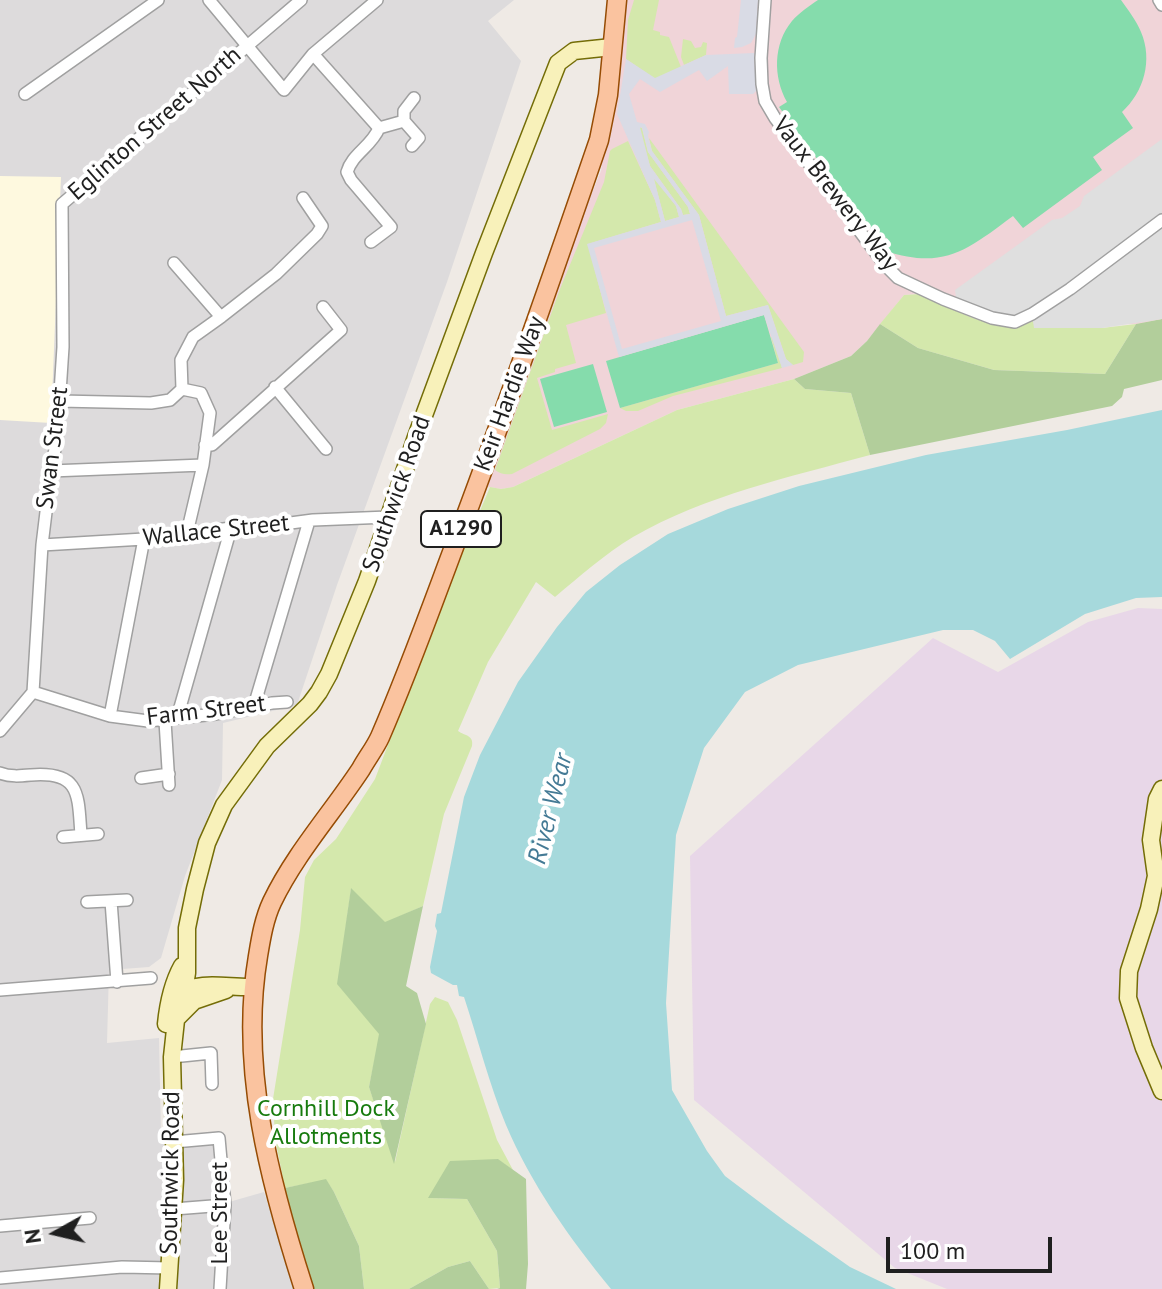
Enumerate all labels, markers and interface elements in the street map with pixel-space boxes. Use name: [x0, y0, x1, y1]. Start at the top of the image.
street label: Eglinton Street North: [63, 41, 247, 207]
street label: Vaux Brewery Way: [766, 111, 904, 277]
street label: Keir Hardie Way: [469, 313, 551, 475]
street label: Swan Street: [31, 385, 75, 511]
street label: Southwick Road: [357, 412, 437, 576]
street label: Wallace Street: [141, 509, 291, 553]
road number: A1290: [421, 511, 501, 547]
street label: Farm Street: [145, 689, 267, 733]
water label: River Wear: [522, 751, 580, 867]
street label: Southwick Road: [155, 1091, 187, 1255]
park label: Cornhill Dock Allotments: [257, 1095, 395, 1151]
street label: Lee Street: [206, 1162, 234, 1264]
north arrow: [16, 1193, 96, 1273]
scale bar: [890, 1221, 1056, 1271]
text: N: [17, 1227, 47, 1245]
text: 100 m: [900, 1235, 965, 1266]

